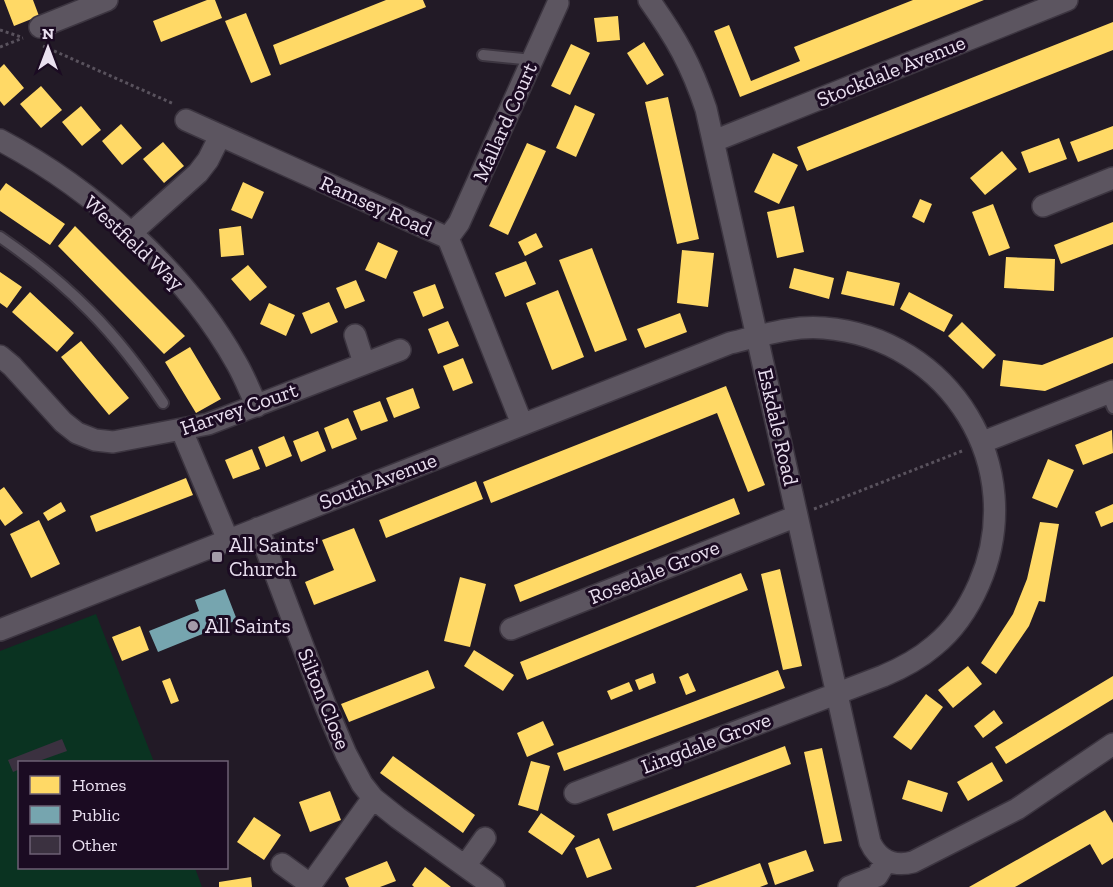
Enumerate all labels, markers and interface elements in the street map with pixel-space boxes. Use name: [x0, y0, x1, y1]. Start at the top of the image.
north arrow: [18, 18, 78, 78]
text: N: [42, 24, 54, 43]
street label: Stockdale Avenue: [813, 29, 969, 112]
street label: Mallard Court: [467, 58, 542, 185]
street label: Ramsey Road: [316, 170, 437, 242]
street label: Westfield Way: [79, 190, 190, 295]
street label: Eskdale Road: [753, 366, 804, 488]
street label: Harvey Court: [177, 377, 301, 440]
street label: South Avenue: [316, 447, 440, 514]
place label: All Saints' Church: [229, 532, 319, 581]
street label: Rosedale Grove: [585, 534, 723, 609]
marker: All Saints' Church: [210, 550, 224, 564]
place label: All Saints: [205, 613, 291, 638]
marker: All Saints: [186, 619, 200, 633]
street label: Silton Close: [293, 645, 356, 753]
street label: Lingdale Grove: [638, 706, 774, 779]
legend: [18, 761, 228, 869]
text: Homes: [72, 774, 126, 796]
text: Public: [72, 804, 120, 826]
text: Other: [72, 834, 118, 856]

